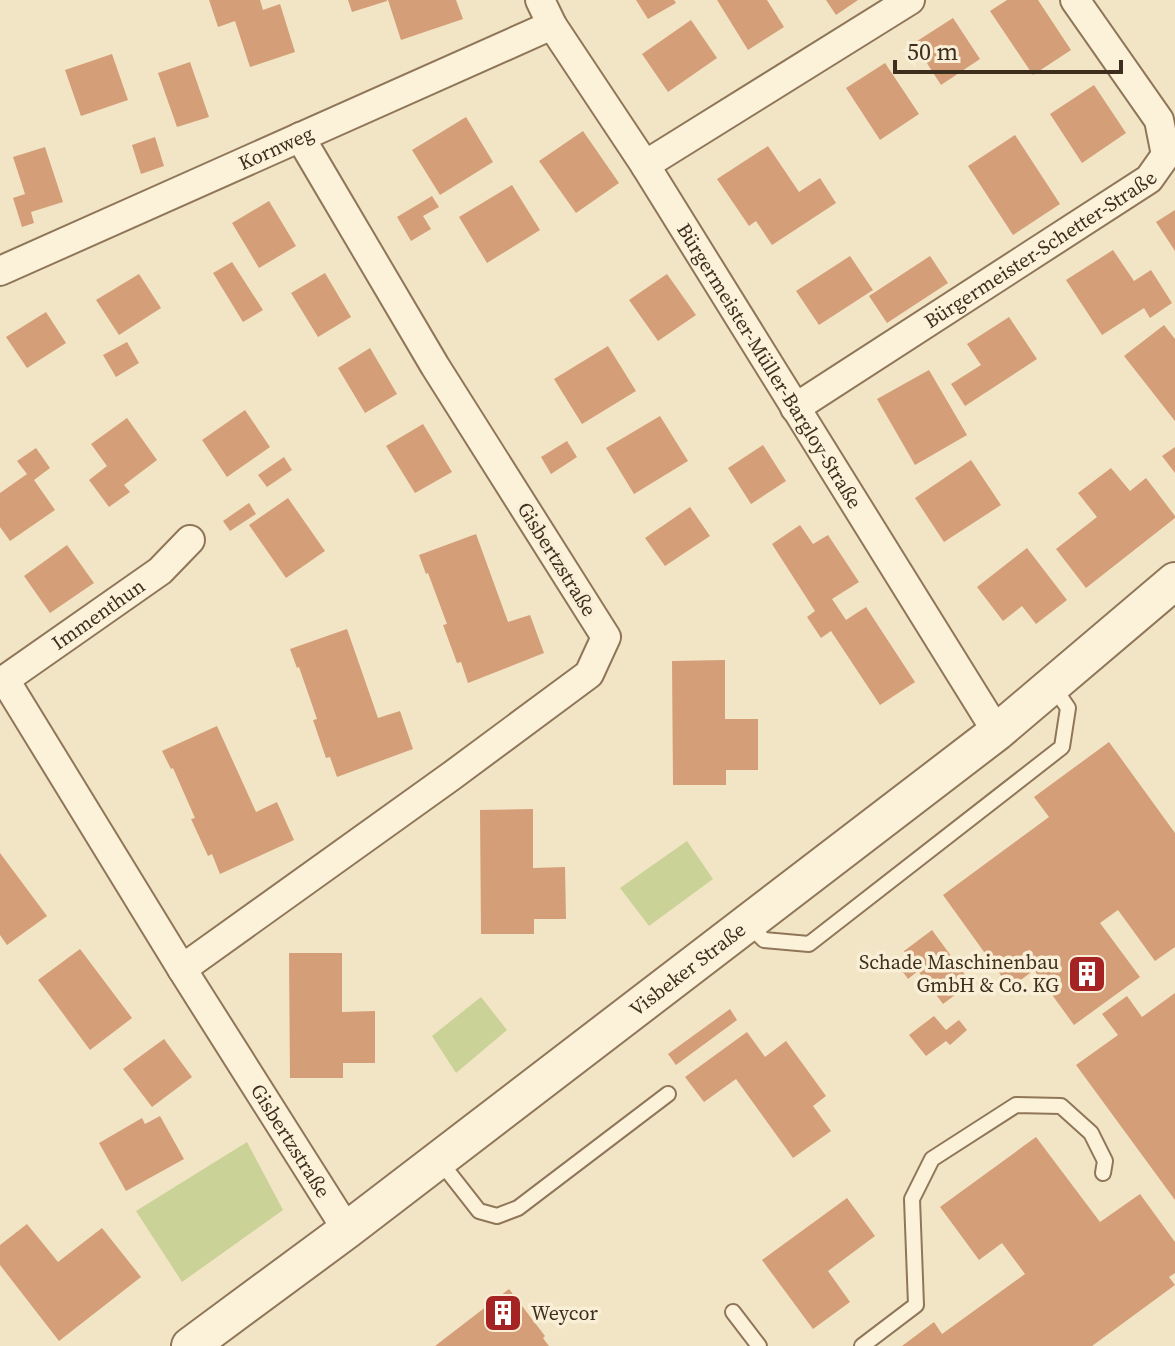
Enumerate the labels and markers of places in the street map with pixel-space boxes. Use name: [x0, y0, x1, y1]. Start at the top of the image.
place label: Schade Maschinenbau GmbH & Co. KG: [859, 948, 1059, 999]
building icon: Schade Maschinenbau GmbH & Co. KG: [1066, 953, 1108, 995]
building icon: Weycor: [482, 1292, 524, 1334]
place label: Weycor: [531, 1299, 598, 1327]

